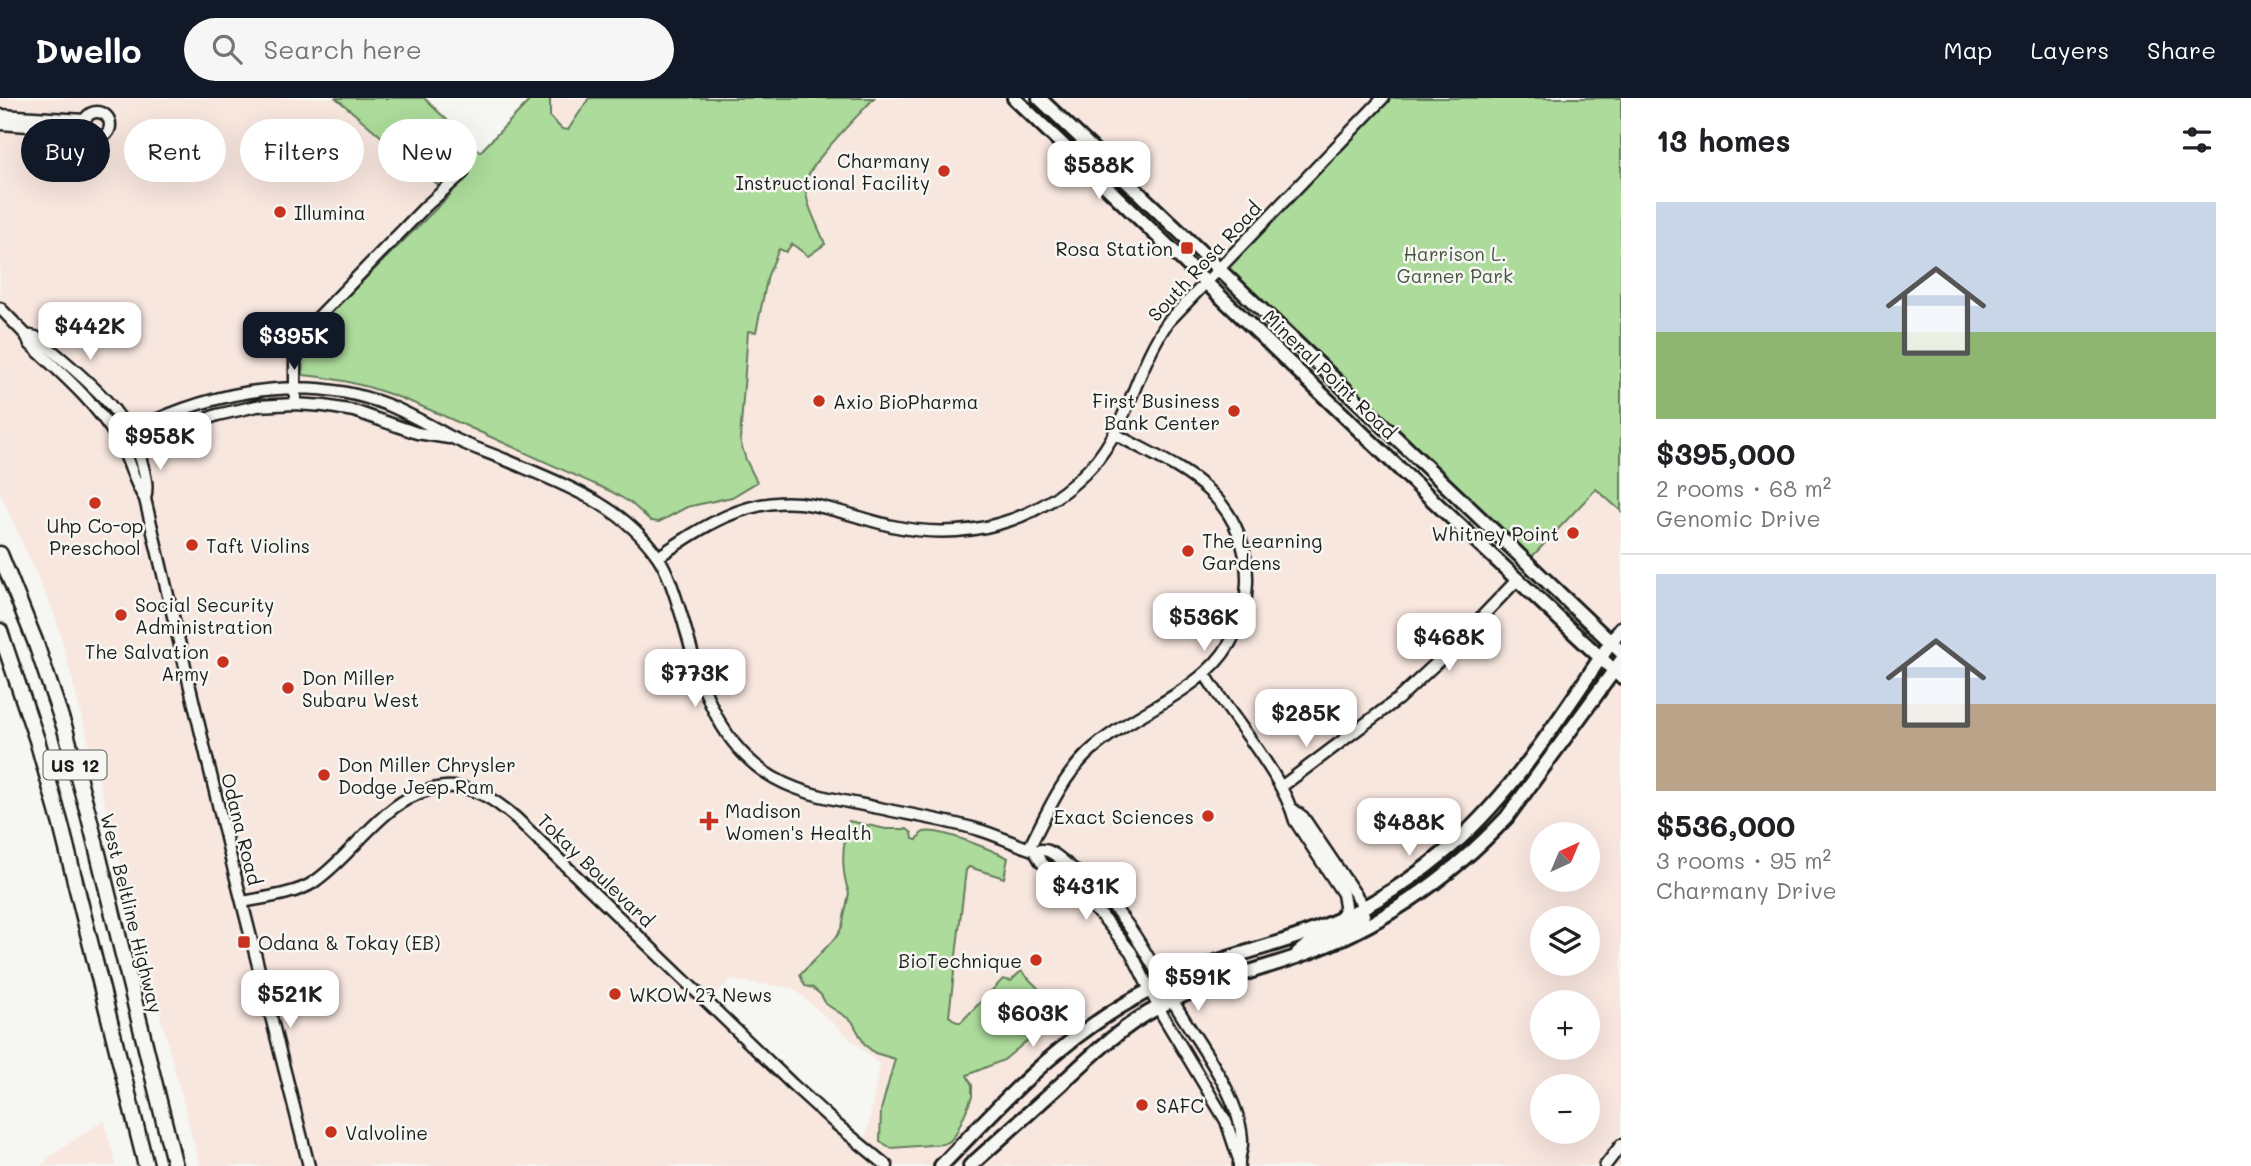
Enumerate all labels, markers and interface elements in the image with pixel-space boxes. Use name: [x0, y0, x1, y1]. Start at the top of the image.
search box: [184, 18, 674, 81]
text: Dwello: [35, 28, 142, 71]
icon: search: [208, 30, 246, 68]
text: Search here: [264, 32, 422, 66]
text: Map: [1944, 34, 1992, 65]
text: Layers: [2030, 34, 2109, 65]
text: Share: [2147, 34, 2216, 65]
chip: Buy: [21, 119, 110, 182]
chip: Rent: [124, 119, 226, 182]
chip: Filters: [240, 119, 364, 182]
chip: New: [378, 119, 477, 182]
text: 13 homes: [1656, 120, 1791, 160]
icon: filters: [2178, 121, 2216, 159]
pin: $588K: [1050, 141, 1148, 201]
place label: Charmany Instructional Facility: [735, 148, 930, 195]
text: $588K: [1063, 149, 1135, 179]
marker: Charmany Instructional Facility: [936, 163, 952, 179]
street label: South Rosa Road: [1142, 196, 1266, 326]
place label: Illumina: [294, 200, 366, 225]
marker: Illumina: [272, 204, 288, 220]
place label: Rosa Station: [1056, 236, 1173, 261]
marker: Rosa Station: [1179, 240, 1195, 256]
park label: Harrison L. Garner Park: [1397, 241, 1513, 288]
icon: home: [1873, 248, 1999, 374]
pin: $442K: [41, 302, 139, 362]
street label: Mineral Point Road: [1258, 304, 1402, 444]
text: $442K: [54, 310, 126, 340]
pin: $395K: [245, 313, 343, 372]
text: $395K: [259, 320, 329, 350]
place label: First Business Bank Center: [1092, 388, 1220, 435]
place label: Axio BioPharma: [833, 389, 979, 414]
marker: Axio BioPharma: [811, 393, 827, 409]
marker: First Business Bank Center: [1226, 403, 1242, 419]
pin: $958K: [111, 412, 209, 472]
text: $958K: [125, 420, 195, 450]
text: $395,000: [1656, 433, 1795, 473]
text: 2 rooms · 68 m²: [1656, 473, 1831, 503]
marker: Uhp Co-op Preschool: [87, 495, 103, 511]
text: Genomic Drive: [1656, 503, 1821, 533]
place label: Uhp Co-op Preschool: [46, 513, 144, 560]
place label: Whitney Point: [1432, 521, 1559, 546]
marker: Whitney Point: [1565, 525, 1581, 541]
place label: The Learning Gardens: [1202, 528, 1322, 575]
place label: Taft Violins: [206, 533, 310, 558]
marker: Taft Violins: [184, 537, 200, 553]
marker: The Learning Gardens: [1180, 543, 1196, 559]
place label: Social Security Administration: [135, 592, 274, 639]
pin: $536K: [1155, 594, 1253, 653]
text: $536K: [1169, 601, 1239, 631]
marker: Social Security Administration: [113, 607, 129, 623]
pin: $468K: [1400, 614, 1498, 673]
icon: home: [1873, 620, 1999, 746]
text: $468K: [1413, 621, 1485, 651]
place label: The Salvation Army: [85, 639, 209, 686]
pin: $773K: [646, 650, 744, 709]
marker: The Salvation Army: [215, 654, 231, 670]
text: $773K: [661, 657, 729, 687]
place label: Don Miller Subaru West: [302, 665, 419, 712]
marker: Don Miller Subaru West: [280, 680, 296, 696]
pin: $285K: [1257, 690, 1355, 749]
text: $285K: [1271, 697, 1341, 727]
road number: US 12: [43, 750, 106, 780]
place label: Don Miller Chrysler Dodge Jeep Ram: [338, 752, 516, 799]
marker: Don Miller Chrysler Dodge Jeep Ram: [316, 767, 332, 783]
street label: Odana Road: [216, 770, 268, 888]
place label: Madison Women's Health: [725, 798, 871, 845]
pin: $488K: [1360, 798, 1458, 858]
place label: Exact Sciences: [1054, 804, 1194, 829]
text: $536,000: [1656, 805, 1795, 845]
text: $488K: [1373, 806, 1445, 836]
street label: Tokay Boulevard: [532, 808, 660, 932]
marker: Exact Sciences: [1200, 808, 1216, 824]
street label: West Beltline Highway: [95, 810, 169, 1016]
marker: Madison Women's Health: [699, 811, 719, 831]
north arrow: [1530, 822, 1600, 892]
map controls: [1530, 822, 1600, 1144]
text: 3 rooms · 95 m²: [1656, 845, 1831, 875]
pin: $431K: [1037, 862, 1135, 922]
text: $431K: [1052, 870, 1120, 900]
text: Charmany Drive: [1656, 875, 1837, 905]
button: layers: [1530, 906, 1600, 976]
place label: Odana & Tokay (EB): [258, 930, 441, 955]
marker: Odana & Tokay (EB): [236, 934, 252, 950]
place label: BioTechnique: [898, 948, 1022, 973]
marker: BioTechnique: [1028, 952, 1044, 968]
pin: $591K: [1149, 954, 1247, 1013]
text: $591K: [1165, 961, 1231, 991]
pin: $521K: [241, 970, 339, 1030]
text: $521K: [257, 978, 323, 1008]
place label: WKOW 27 News: [629, 982, 772, 1007]
marker: WKOW 27 News: [607, 986, 623, 1002]
pin: $603K: [984, 990, 1082, 1049]
button: +: [1530, 990, 1600, 1060]
text: $603K: [997, 997, 1069, 1027]
button: −: [1530, 1074, 1600, 1144]
place label: SAFC: [1156, 1093, 1204, 1118]
marker: SAFC: [1134, 1097, 1150, 1113]
place label: Valvoline: [345, 1120, 428, 1145]
marker: Valvoline: [323, 1124, 339, 1140]

